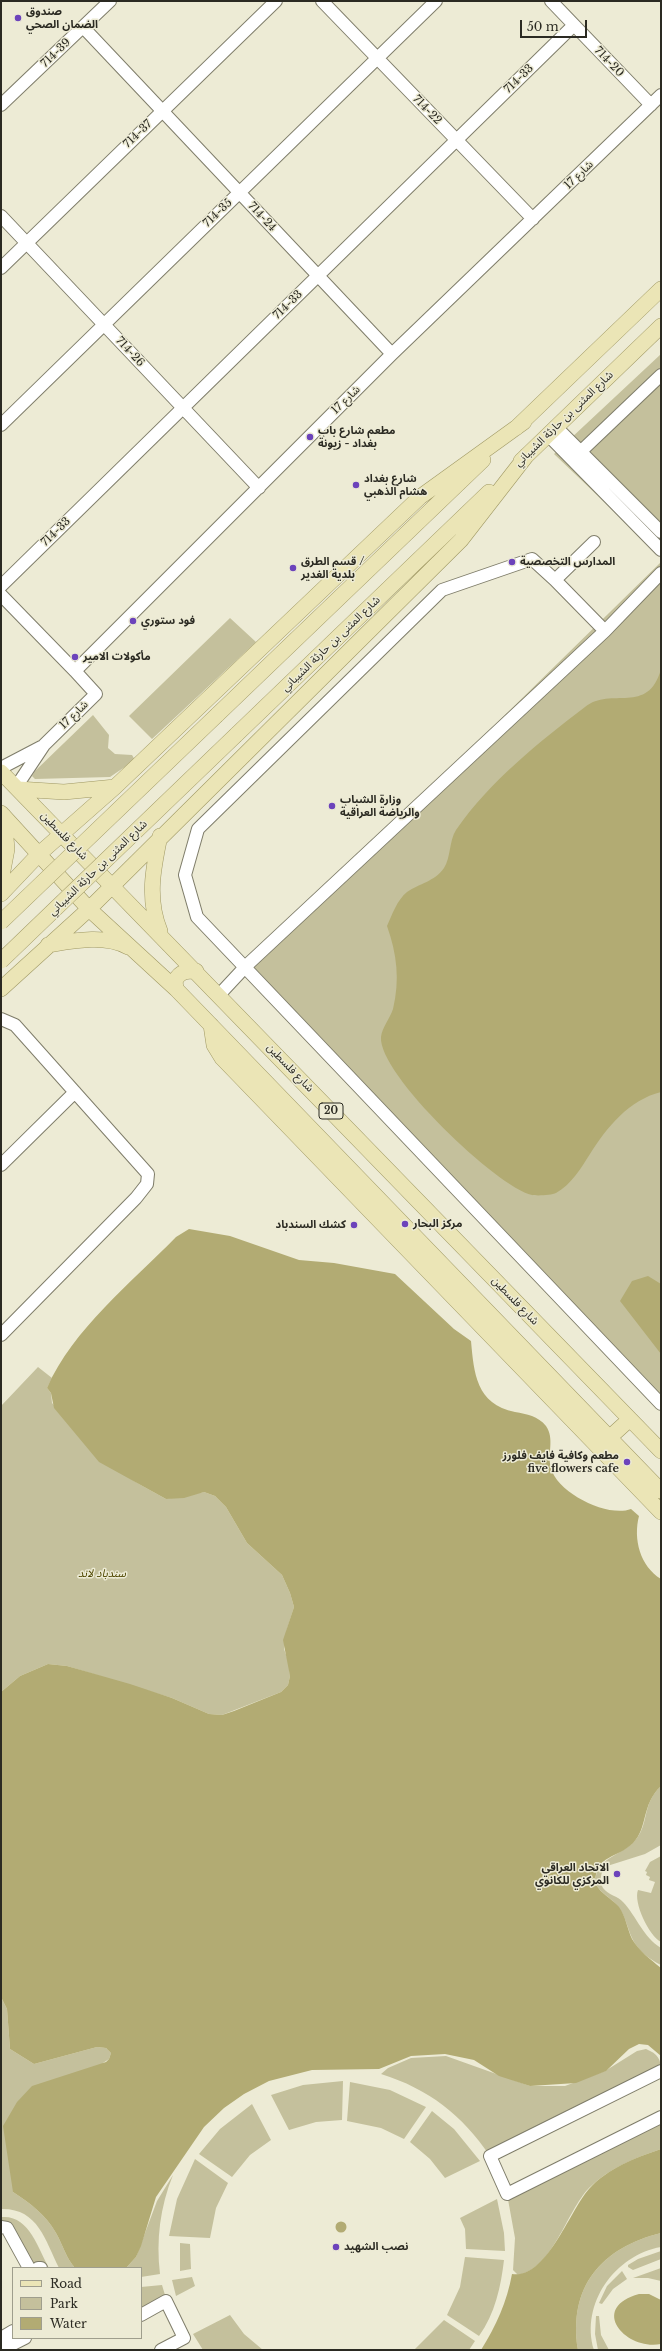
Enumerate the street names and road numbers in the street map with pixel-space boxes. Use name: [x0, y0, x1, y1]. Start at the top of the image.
street label: 714-39: [39, 36, 73, 70]
street label: 714-20: [592, 44, 626, 80]
street label: 714-33: [502, 62, 536, 96]
street label: 714-22: [410, 93, 444, 127]
street label: 714-37: [121, 117, 155, 151]
street label: شارع 17: [562, 158, 596, 192]
street label: 714-35: [201, 196, 235, 230]
street label: 714-24: [245, 200, 279, 234]
street label: 714-33: [271, 288, 305, 322]
street label: 714-26: [113, 334, 147, 370]
street label: شارع المثنى بن حارثة الشيباني: [512, 368, 616, 470]
street label: شارع 17: [329, 383, 363, 417]
street label: 714-33: [39, 515, 73, 549]
street label: شارع المثنى بن حارثة الشيباني: [279, 593, 383, 695]
street label: شارع 17: [57, 698, 91, 732]
street label: شارع فلسطين: [38, 809, 90, 863]
street label: شارع المثنى بن حارثة الشيباني: [46, 817, 150, 919]
street label: شارع فلسطين: [264, 1041, 316, 1095]
road number: 20: [319, 1103, 343, 1119]
street label: شارع فلسطين: [489, 1274, 541, 1328]

